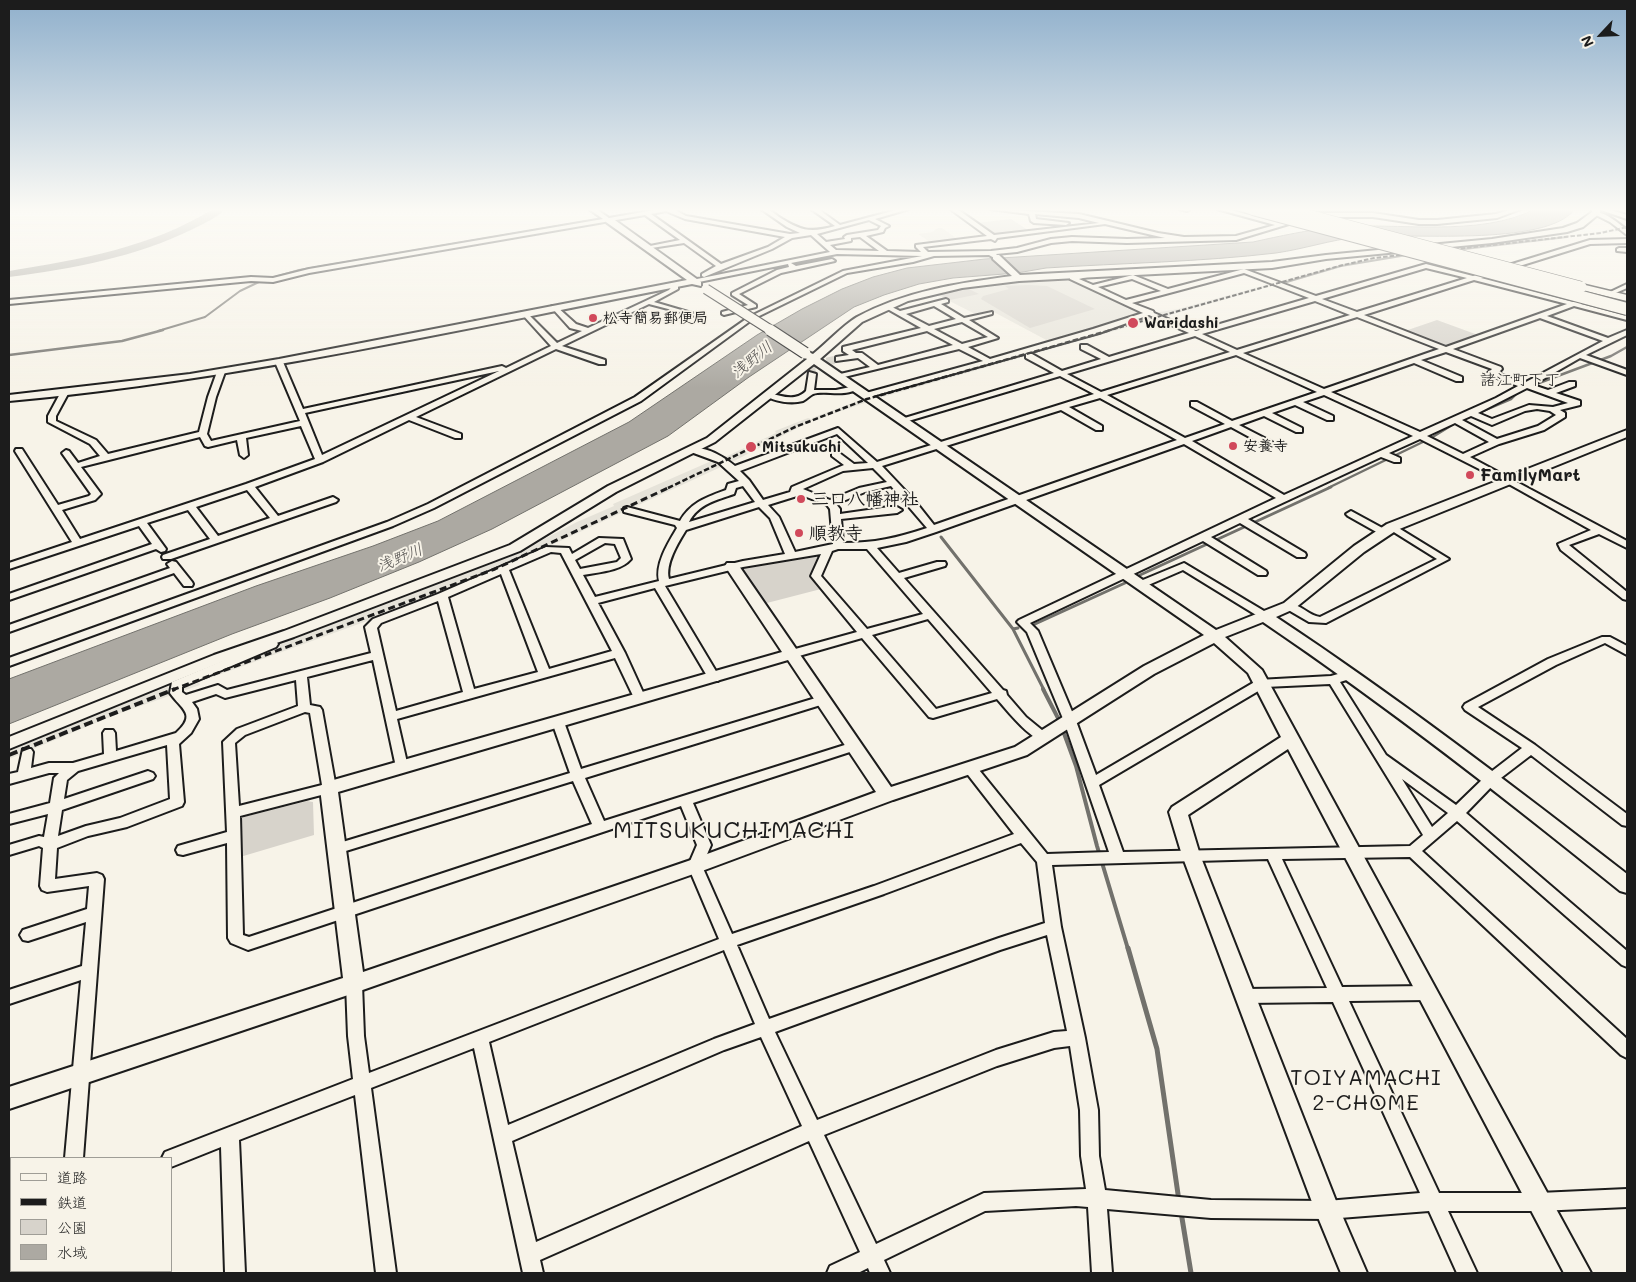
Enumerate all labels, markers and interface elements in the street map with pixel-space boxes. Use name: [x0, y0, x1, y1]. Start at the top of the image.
north arrow: [1576, 10, 1626, 60]
text: N: [1576, 33, 1598, 50]
place label: 松寺簡易郵便局: [603, 309, 708, 327]
marker: 松寺簡易郵便局: [587, 312, 599, 324]
place label: Waridashi: [1144, 314, 1219, 332]
marker: Waridashi: [1126, 316, 1140, 330]
water label: 浅野川: [727, 337, 777, 383]
district label: 諸江町下丁: [1480, 370, 1560, 390]
place label: 安養寺: [1243, 437, 1288, 455]
place label: Mitsukuchi: [762, 438, 841, 456]
marker: Mitsukuchi: [744, 440, 758, 454]
marker: 安養寺: [1227, 440, 1239, 452]
place label: FamilyMart: [1480, 464, 1581, 486]
marker: FamilyMart: [1464, 469, 1476, 481]
place label: 三口八幡神社: [811, 488, 919, 510]
marker: 三口八幡神社: [795, 493, 807, 505]
place label: 順教寺: [809, 522, 863, 544]
marker: 順教寺: [793, 527, 805, 539]
water label: 浅野川: [374, 540, 426, 576]
district label: MITSUKUCHIMACHI: [611, 817, 857, 845]
district label: TOIYAMACHI 2-CHOME: [1289, 1065, 1443, 1116]
legend: [10, 1157, 172, 1272]
text: 道路: [57, 1167, 87, 1187]
text: 鉄道: [57, 1192, 87, 1212]
text: 公園: [57, 1217, 87, 1237]
text: 水域: [57, 1242, 87, 1262]

